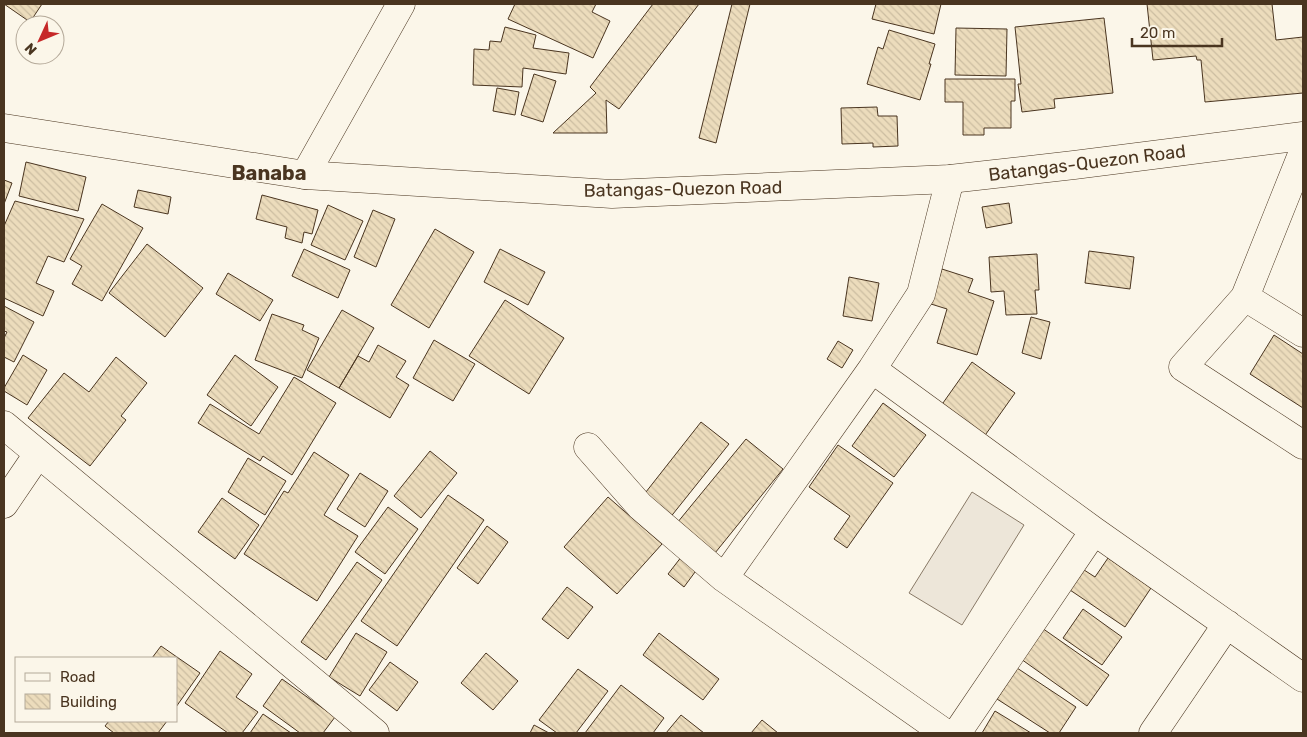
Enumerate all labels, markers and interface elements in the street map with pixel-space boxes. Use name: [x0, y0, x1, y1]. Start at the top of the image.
north arrow: [15, 15, 65, 65]
scale bar: [1132, 15, 1222, 47]
text: 20 m: [1140, 24, 1175, 42]
text: N: [21, 39, 41, 58]
street label: Batangas-Quezon Road: [987, 140, 1187, 186]
district label: Banaba: [232, 161, 306, 185]
street label: Batangas-Quezon Road: [584, 176, 782, 202]
legend: [15, 657, 178, 722]
text: Road: [60, 668, 96, 686]
text: Building: [60, 693, 117, 711]

